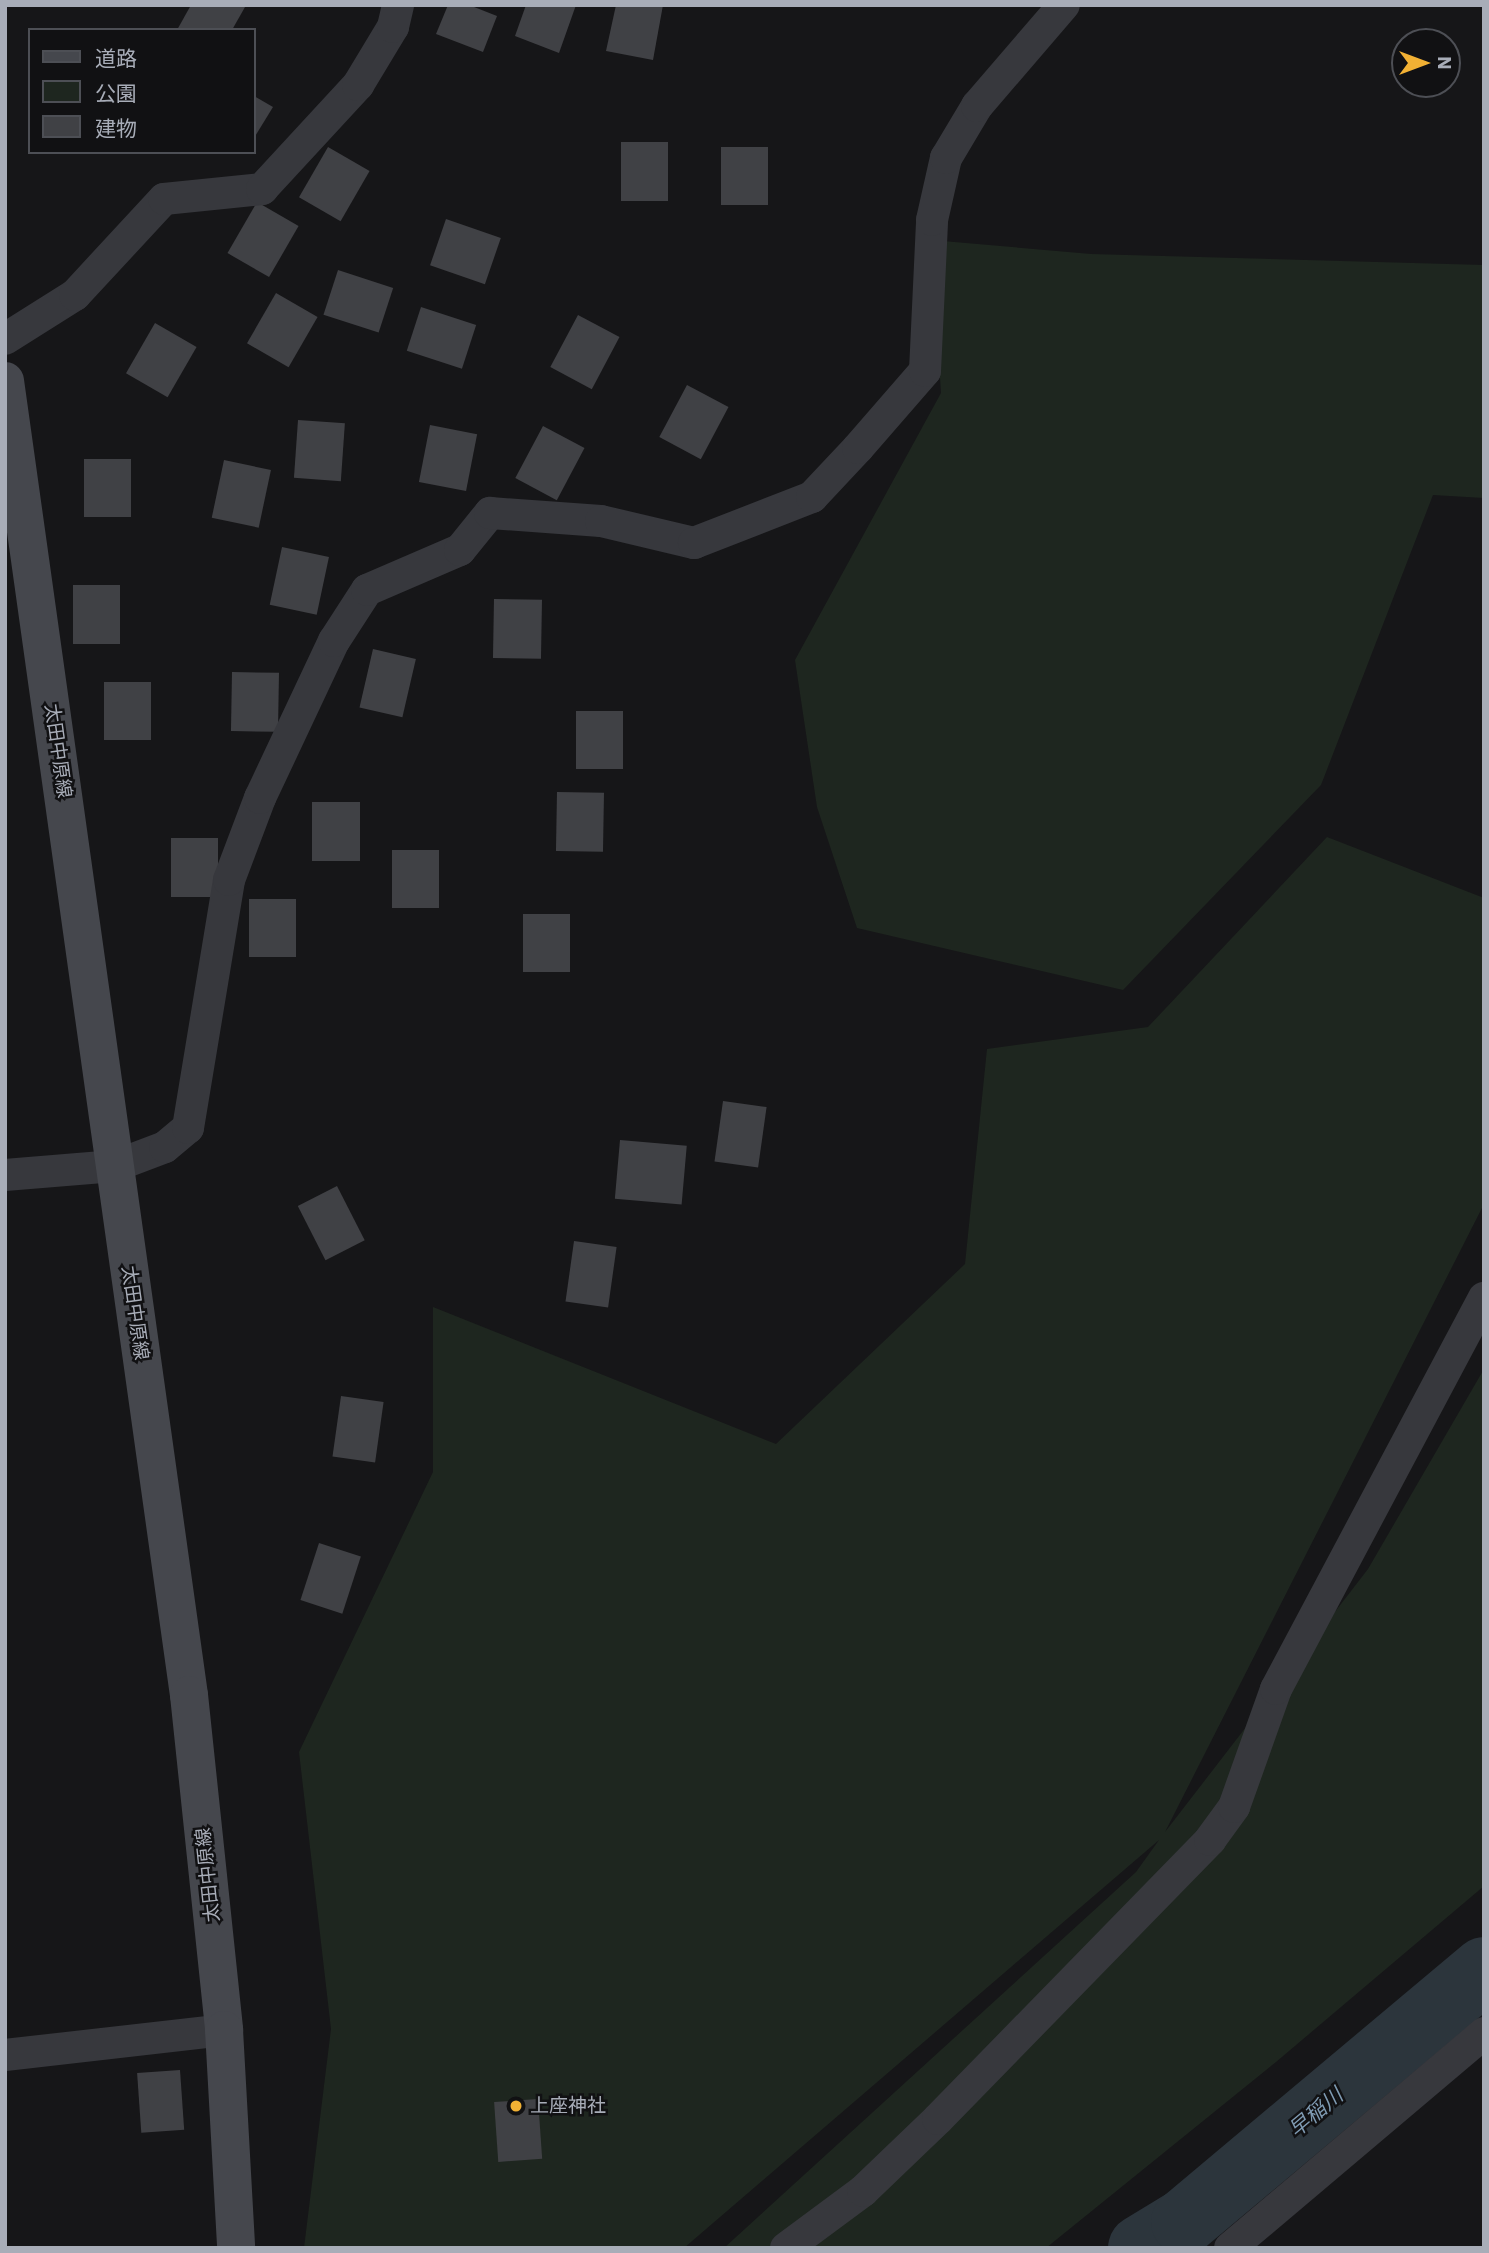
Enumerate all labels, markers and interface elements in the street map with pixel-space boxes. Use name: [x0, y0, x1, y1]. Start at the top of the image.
legend: [28, 28, 256, 154]
north arrow: [1391, 28, 1461, 98]
text: 道路: [95, 44, 137, 72]
text: N: [1433, 56, 1457, 70]
text: 公園: [95, 79, 137, 107]
text: 建物: [95, 114, 137, 142]
street label: 太田中原線: [40, 702, 76, 800]
street label: 太田中原線: [117, 1264, 153, 1362]
street label: 太田中原線: [192, 1827, 224, 1923]
water label: 早稲川: [1283, 2082, 1347, 2142]
place label: 上座神社: [530, 2095, 606, 2117]
marker: 上座神社: [508, 2098, 524, 2114]

